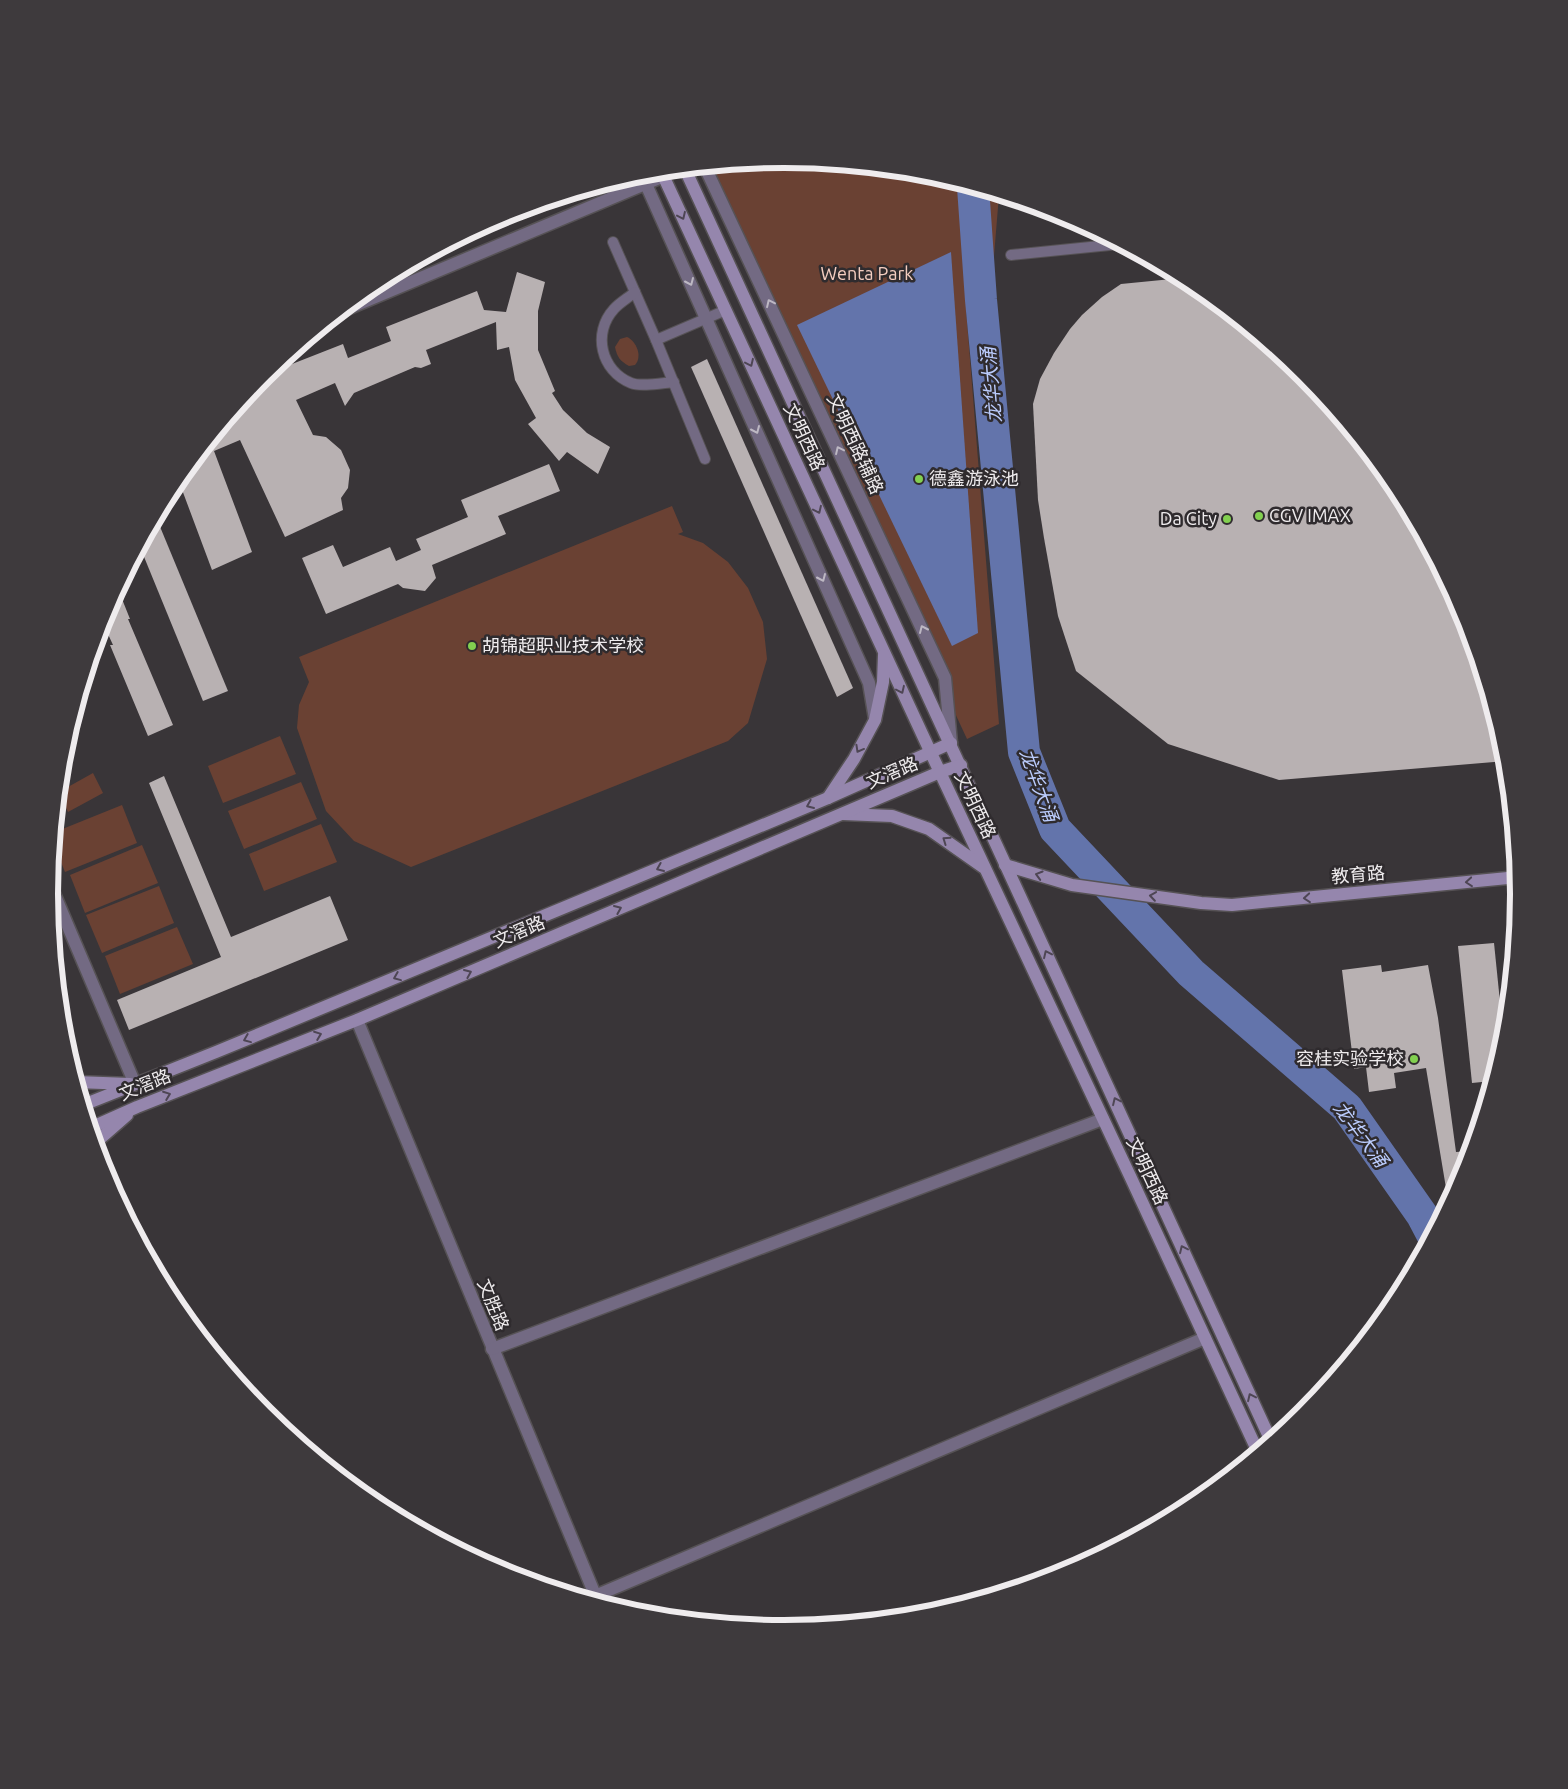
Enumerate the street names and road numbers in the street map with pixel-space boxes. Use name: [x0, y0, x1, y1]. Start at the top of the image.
street label: 文明西路辅路: [824, 390, 888, 497]
street label: 文明西路: [781, 400, 829, 473]
street label: 文滘路: [863, 752, 920, 792]
street label: 文明西路: [952, 768, 1000, 841]
street label: 教育路: [1330, 862, 1386, 886]
street label: 文滘路: [490, 911, 547, 951]
street label: 文滘路: [116, 1065, 173, 1103]
street label: 文明西路: [1124, 1134, 1172, 1207]
street label: 文胜路: [475, 1276, 513, 1333]

